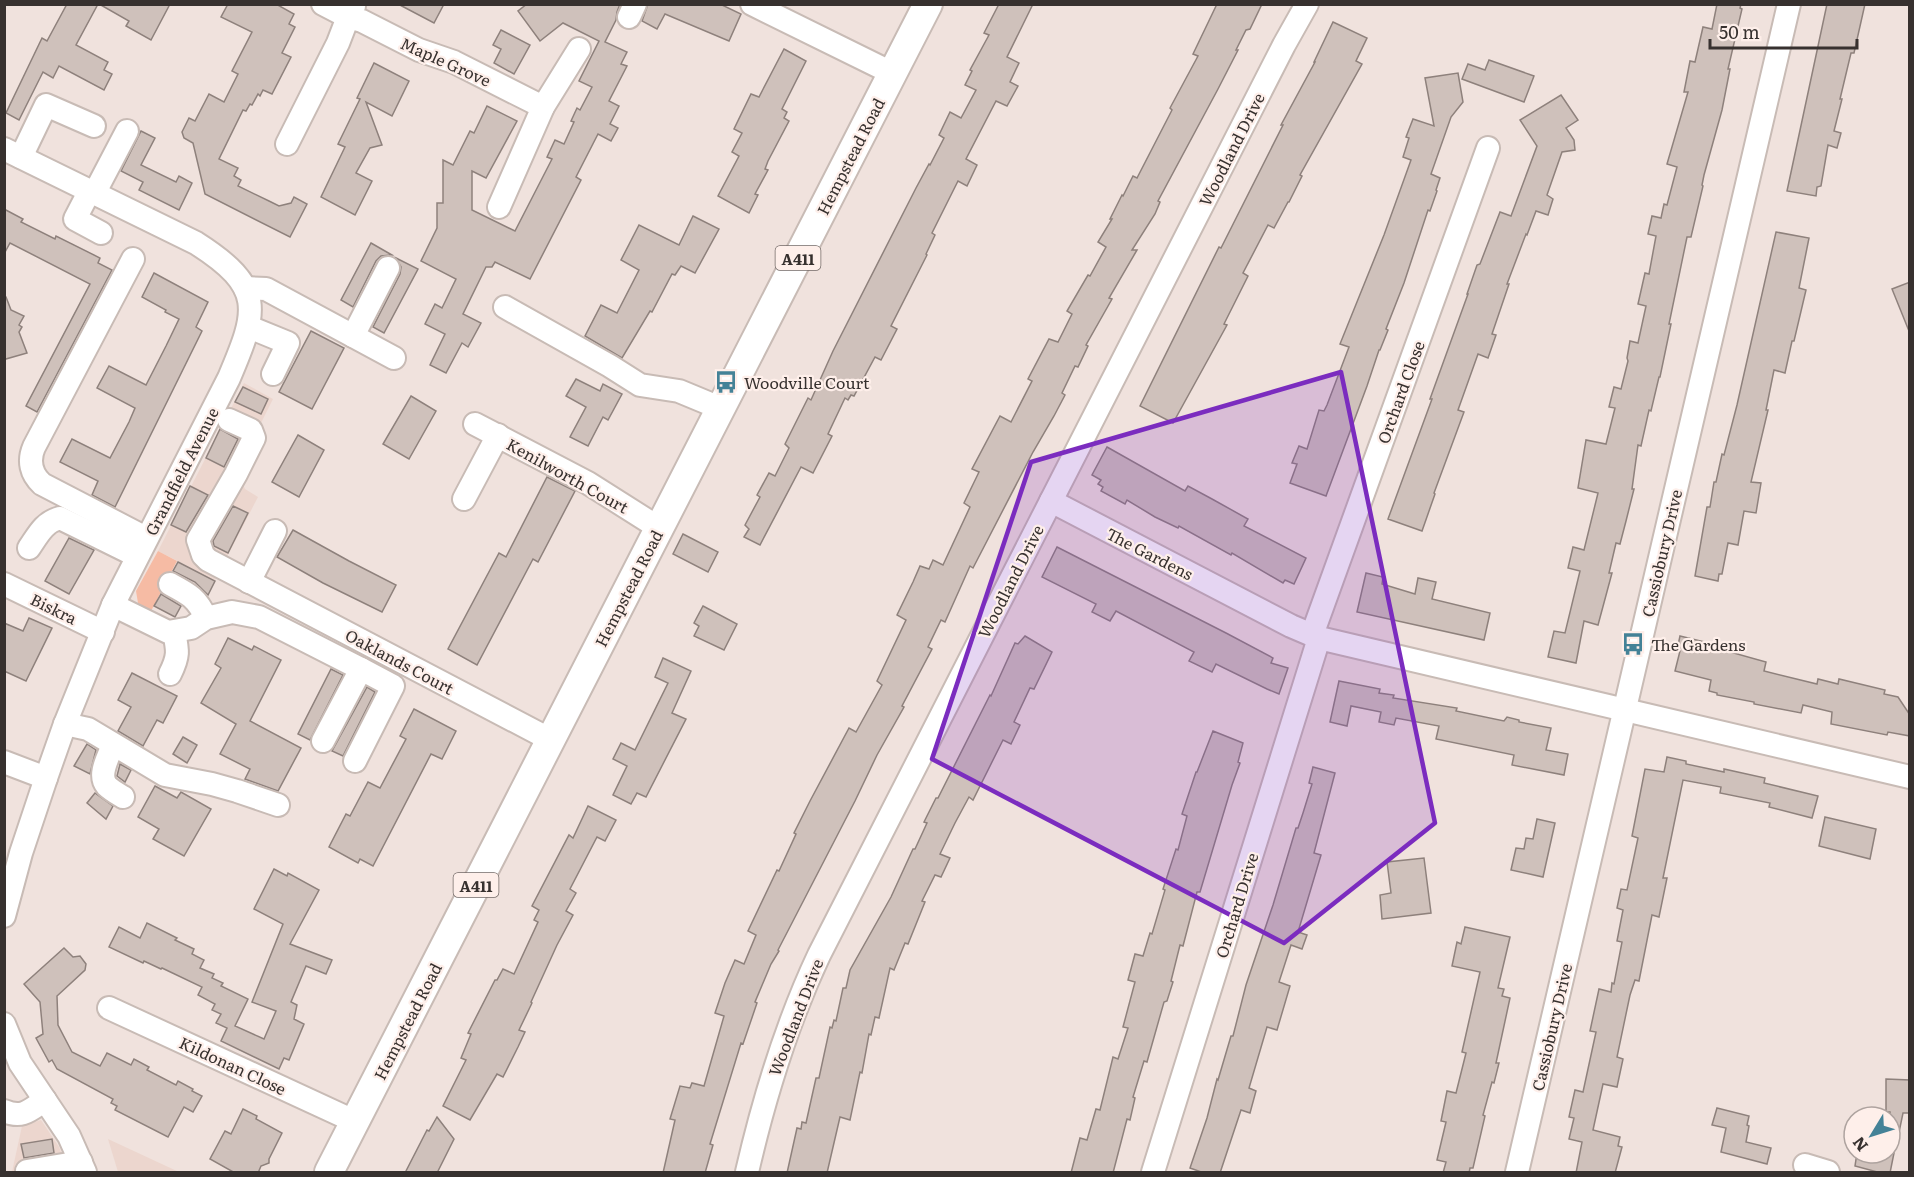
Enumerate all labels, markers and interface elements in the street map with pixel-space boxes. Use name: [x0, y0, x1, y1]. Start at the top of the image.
scale bar: [1710, 12, 1857, 50]
text: 50 m: [1719, 18, 1760, 45]
street label: Maple Grove: [397, 30, 495, 92]
street label: Woodland Drive: [1192, 88, 1270, 210]
street label: Hempstead Road: [810, 93, 890, 219]
road number: A411: [776, 246, 820, 270]
street label: Orchard Close: [1370, 337, 1430, 447]
bus stop icon: Woodville Court: [713, 369, 739, 395]
place label: Woodville Court: [744, 370, 870, 394]
street label: Grandfield Avenue: [138, 403, 224, 539]
street label: Kenilworth Court: [503, 431, 634, 519]
street label: Cassiobury Drive: [1635, 487, 1687, 619]
street label: Woodland Drive: [971, 520, 1049, 642]
street label: The Gardens: [1102, 521, 1198, 585]
street label: Hempstead Road: [588, 525, 668, 651]
street label: Biskra: [27, 586, 82, 630]
street label: Oaklands Court: [342, 622, 459, 700]
bus stop icon: The Gardens: [1620, 631, 1646, 657]
place label: The Gardens: [1651, 632, 1745, 656]
street label: Orchard Drive: [1209, 849, 1263, 961]
road number: A411: [454, 873, 498, 897]
street label: Woodland Drive: [762, 955, 828, 1079]
street label: Hempstead Road: [367, 958, 447, 1084]
street label: Cassiobury Drive: [1525, 961, 1577, 1093]
street label: Kildonan Close: [176, 1030, 290, 1100]
north arrow: [1842, 1105, 1902, 1165]
text: N: [1846, 1132, 1873, 1158]

